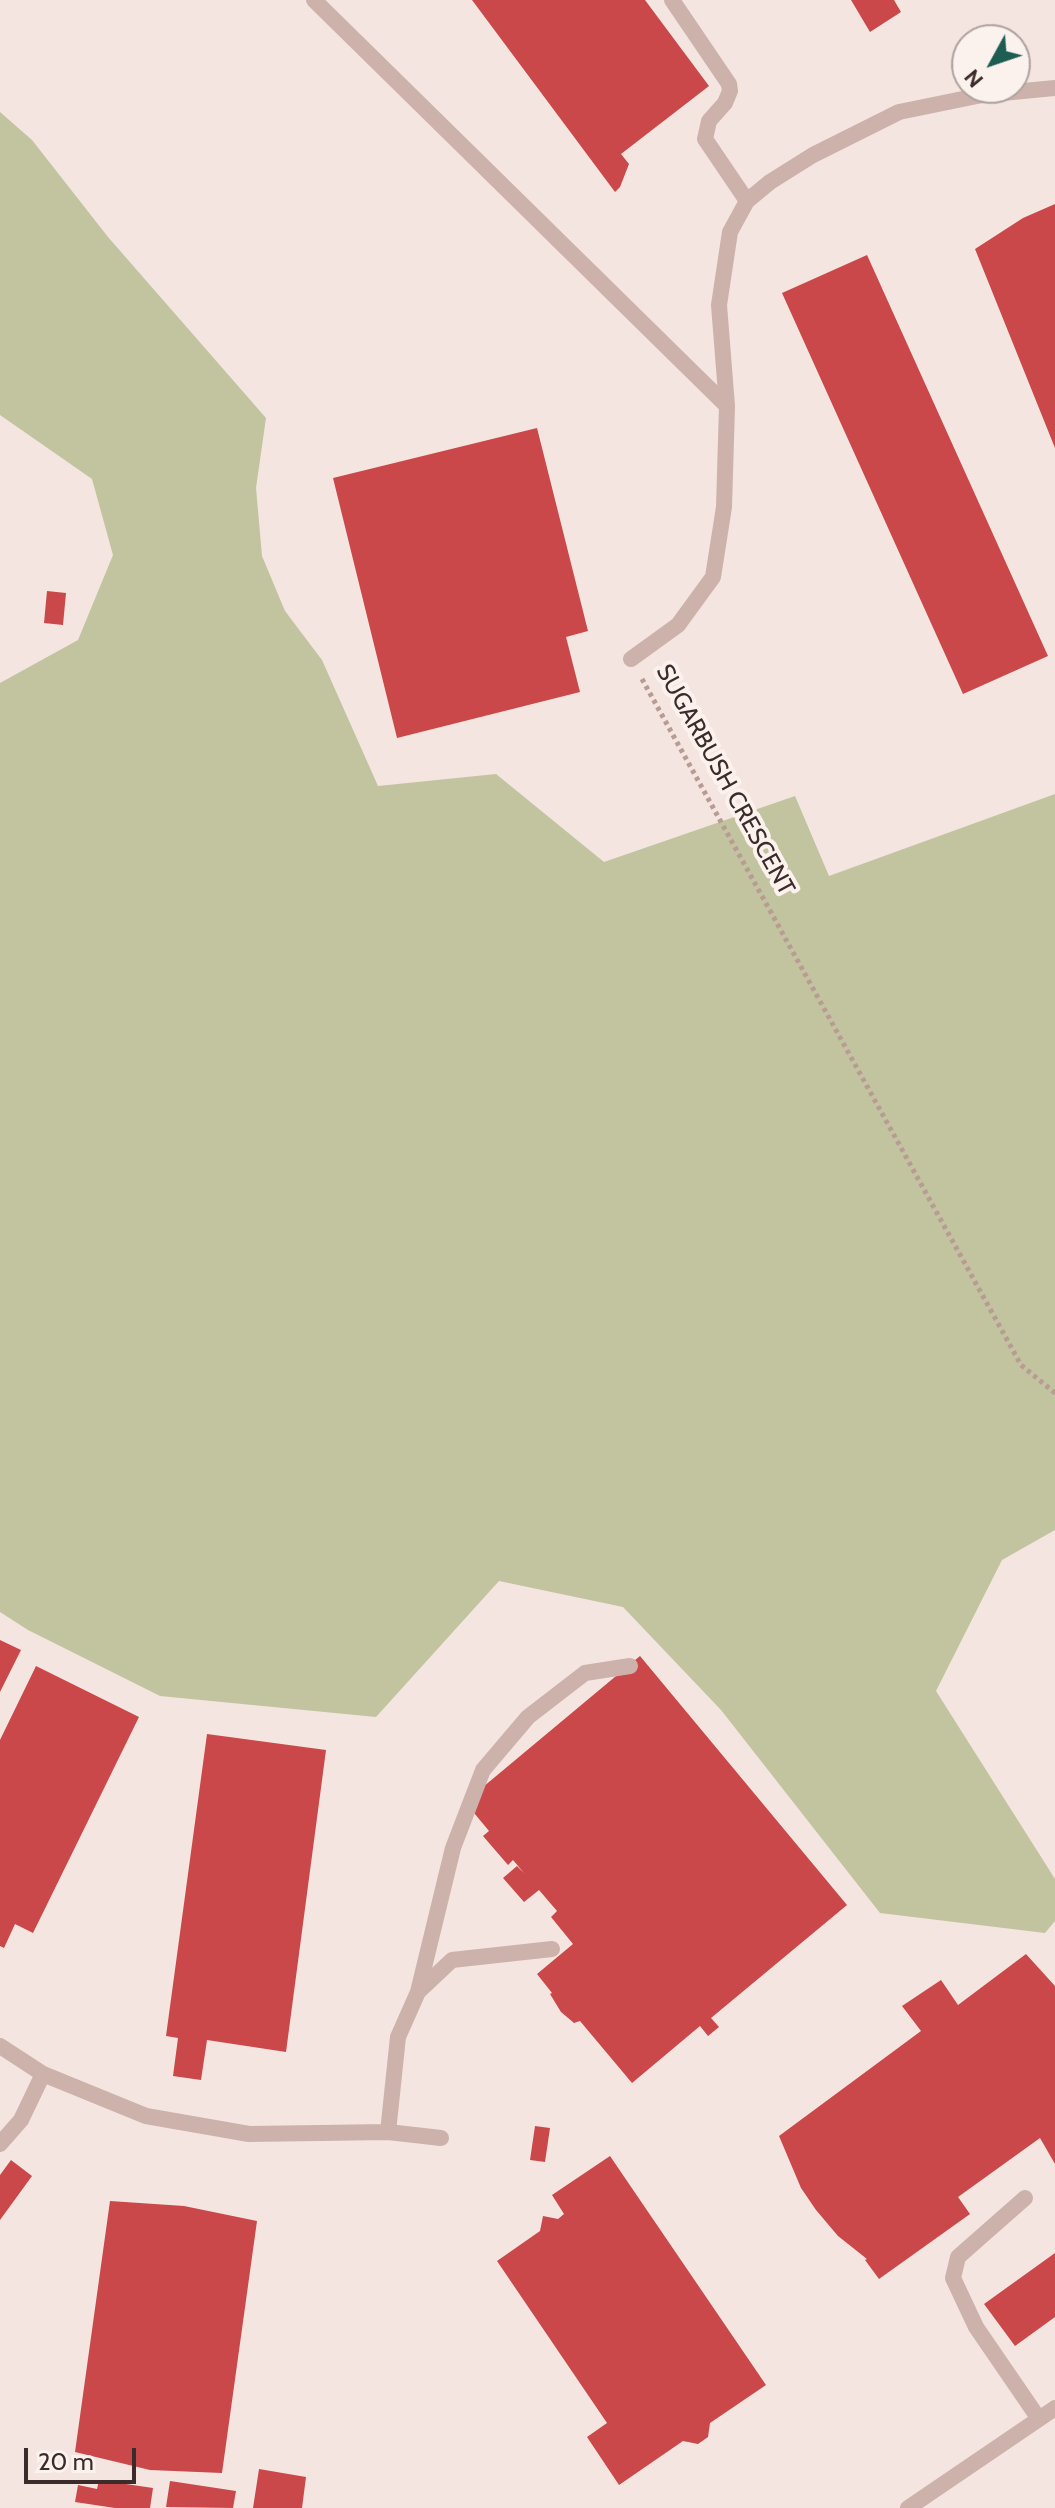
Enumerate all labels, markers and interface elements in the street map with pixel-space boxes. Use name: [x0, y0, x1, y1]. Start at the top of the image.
north arrow: [951, 24, 1031, 104]
text: N: [958, 64, 989, 93]
street label: SUGARBUSH CRESCENT: [650, 660, 800, 900]
scale bar: [28, 2432, 140, 2482]
text: 20 m: [38, 2447, 94, 2476]

